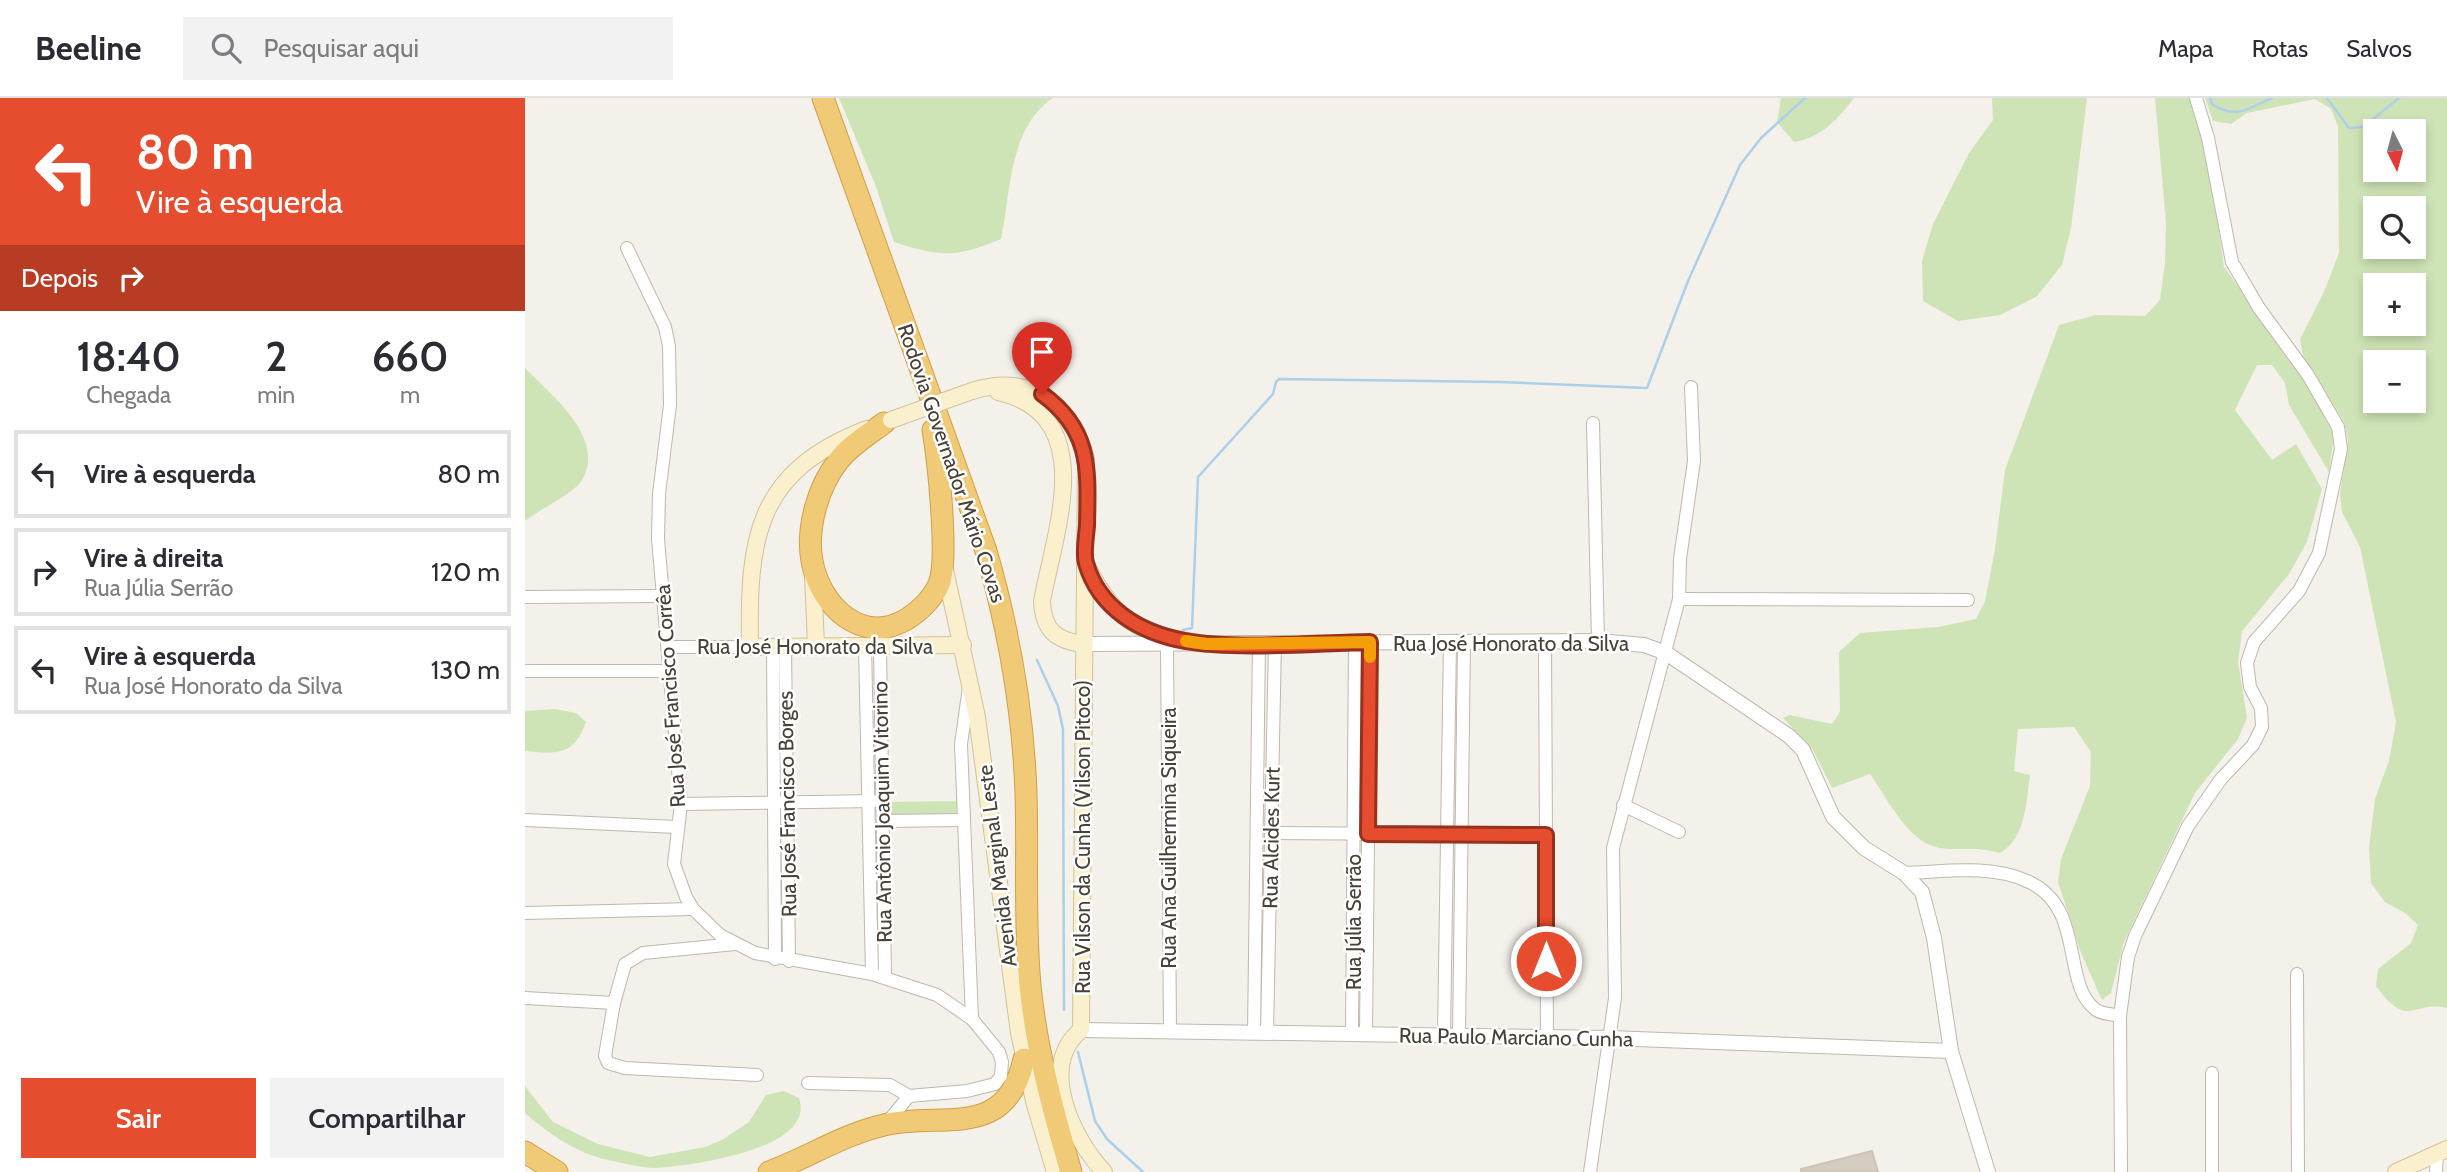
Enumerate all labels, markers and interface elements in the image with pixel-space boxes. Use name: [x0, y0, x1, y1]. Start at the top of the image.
search box: [183, 17, 673, 80]
text: Beeline: [35, 28, 141, 68]
icon: search: [207, 29, 245, 67]
text: Pesquisar aqui: [263, 32, 419, 64]
text: Mapa: [2158, 34, 2214, 63]
text: Rotas: [2252, 34, 2308, 63]
text: Salvos: [2346, 34, 2412, 63]
north arrow: [2363, 119, 2425, 182]
map controls: [2363, 119, 2426, 413]
text: 80 m: [136, 122, 254, 181]
icon: left: [21, 126, 112, 217]
text: Vire à esquerda: [136, 182, 343, 221]
button: search: [2363, 196, 2426, 259]
icon: right: [112, 259, 150, 297]
text: Depois: [21, 262, 98, 294]
button: +: [2363, 273, 2426, 336]
street label: Rodovia Governador Mário Covas: [892, 320, 1012, 606]
pin: [1012, 322, 1072, 394]
text: 18:40: [76, 330, 181, 382]
text: 2: [265, 330, 287, 382]
text: 660: [372, 330, 449, 382]
icon: arrive: [1023, 333, 1061, 371]
button: −: [2363, 350, 2426, 413]
text: Chegada: [86, 381, 171, 409]
text: min: [257, 381, 295, 409]
text: m: [400, 381, 420, 409]
icon: left: [25, 455, 63, 493]
text: Vire à esquerda: [84, 458, 256, 490]
text: 80 m: [437, 458, 500, 490]
text: Vire à direita: [84, 542, 224, 574]
icon: right: [25, 553, 63, 591]
text: 120 m: [431, 556, 500, 588]
text: Rua Júlia Serrão: [84, 574, 233, 602]
street label: Rua José Francisco Corrêa: [650, 584, 690, 808]
street label: Rua José Honorato da Silva: [1393, 631, 1629, 656]
street label: Rua José Honorato da Silva: [697, 634, 933, 659]
text: Vire à esquerda: [84, 640, 256, 672]
icon: left: [25, 651, 63, 689]
text: 130 m: [431, 654, 500, 686]
text: Rua José Honorato da Silva: [84, 672, 343, 700]
street label: Rua Vilson da Cunha (Vilson Pitoco): [1070, 680, 1095, 994]
street label: Rua Antônio Joaquim Vitorino: [867, 681, 897, 943]
street label: Rua José Francisco Borges: [773, 690, 801, 917]
street label: Rua Ana Guilhermina Siqueira: [1156, 707, 1181, 969]
street label: Avenida Marginal Leste: [972, 763, 1022, 969]
street label: Rua Alcides Kurt: [1257, 767, 1285, 909]
street label: Rua Júlia Serrão: [1341, 854, 1366, 990]
position arrow: [1509, 924, 1583, 998]
street label: Rua Paulo Marciano Cunha: [1399, 1022, 1633, 1052]
button: Sair: [21, 1078, 256, 1158]
button: Compartilhar: [270, 1078, 504, 1158]

